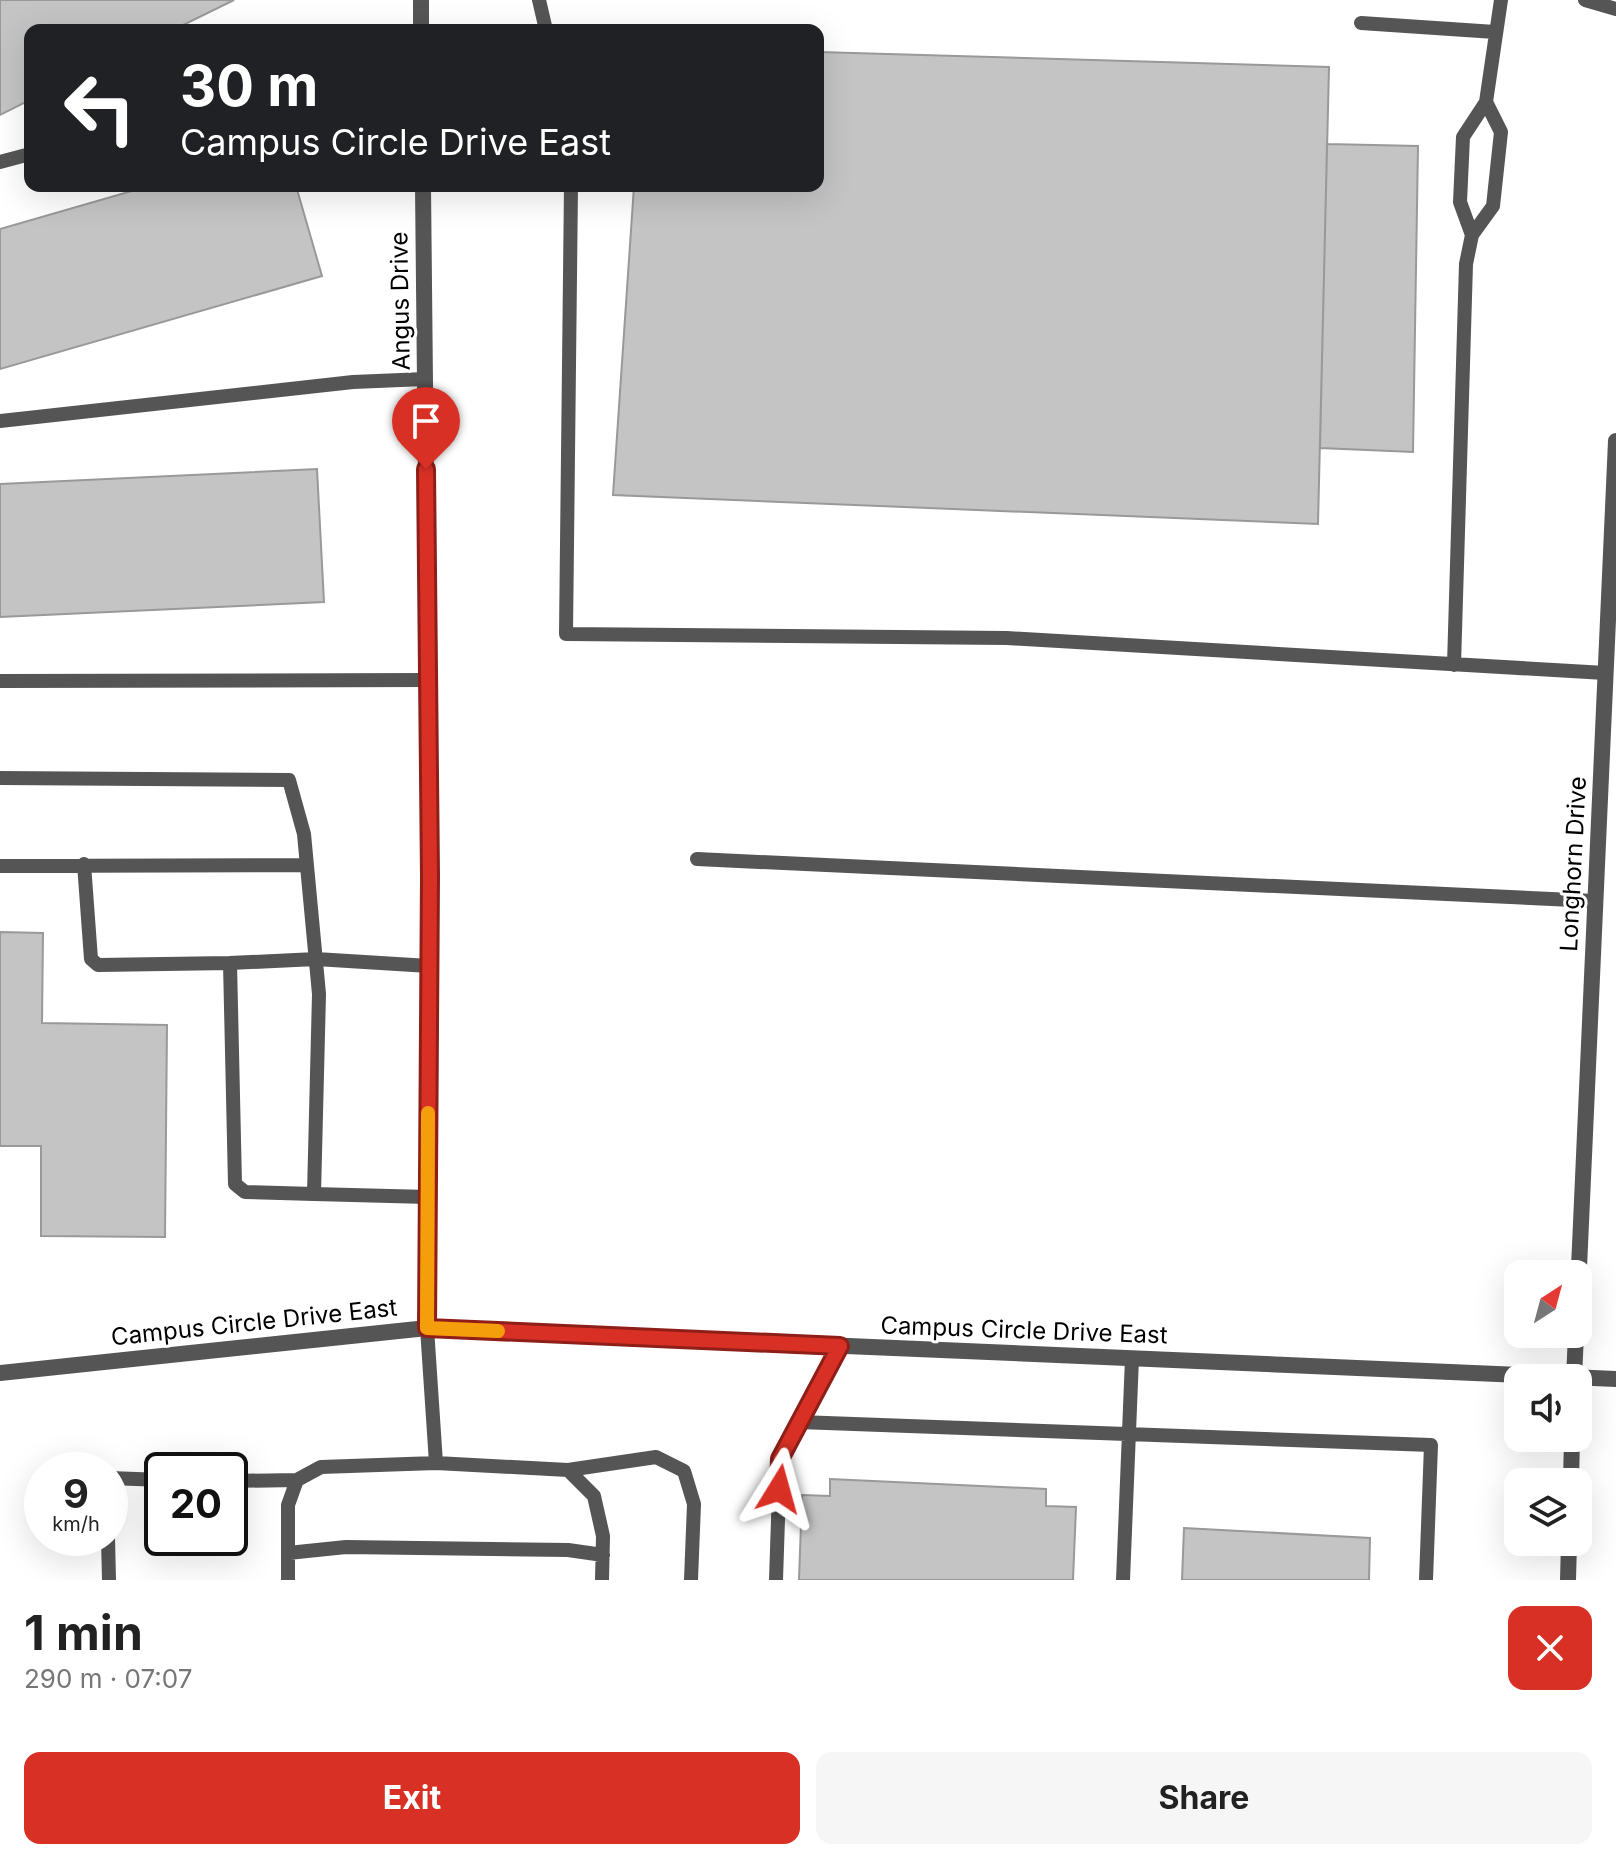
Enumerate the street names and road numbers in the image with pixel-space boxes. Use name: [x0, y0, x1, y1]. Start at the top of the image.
street label: Angus Drive: [384, 231, 416, 371]
street label: Longhorn Drive: [1554, 776, 1592, 952]
street label: Campus Circle Drive East: [110, 1293, 399, 1351]
street label: Campus Circle Drive East: [880, 1310, 1168, 1350]

